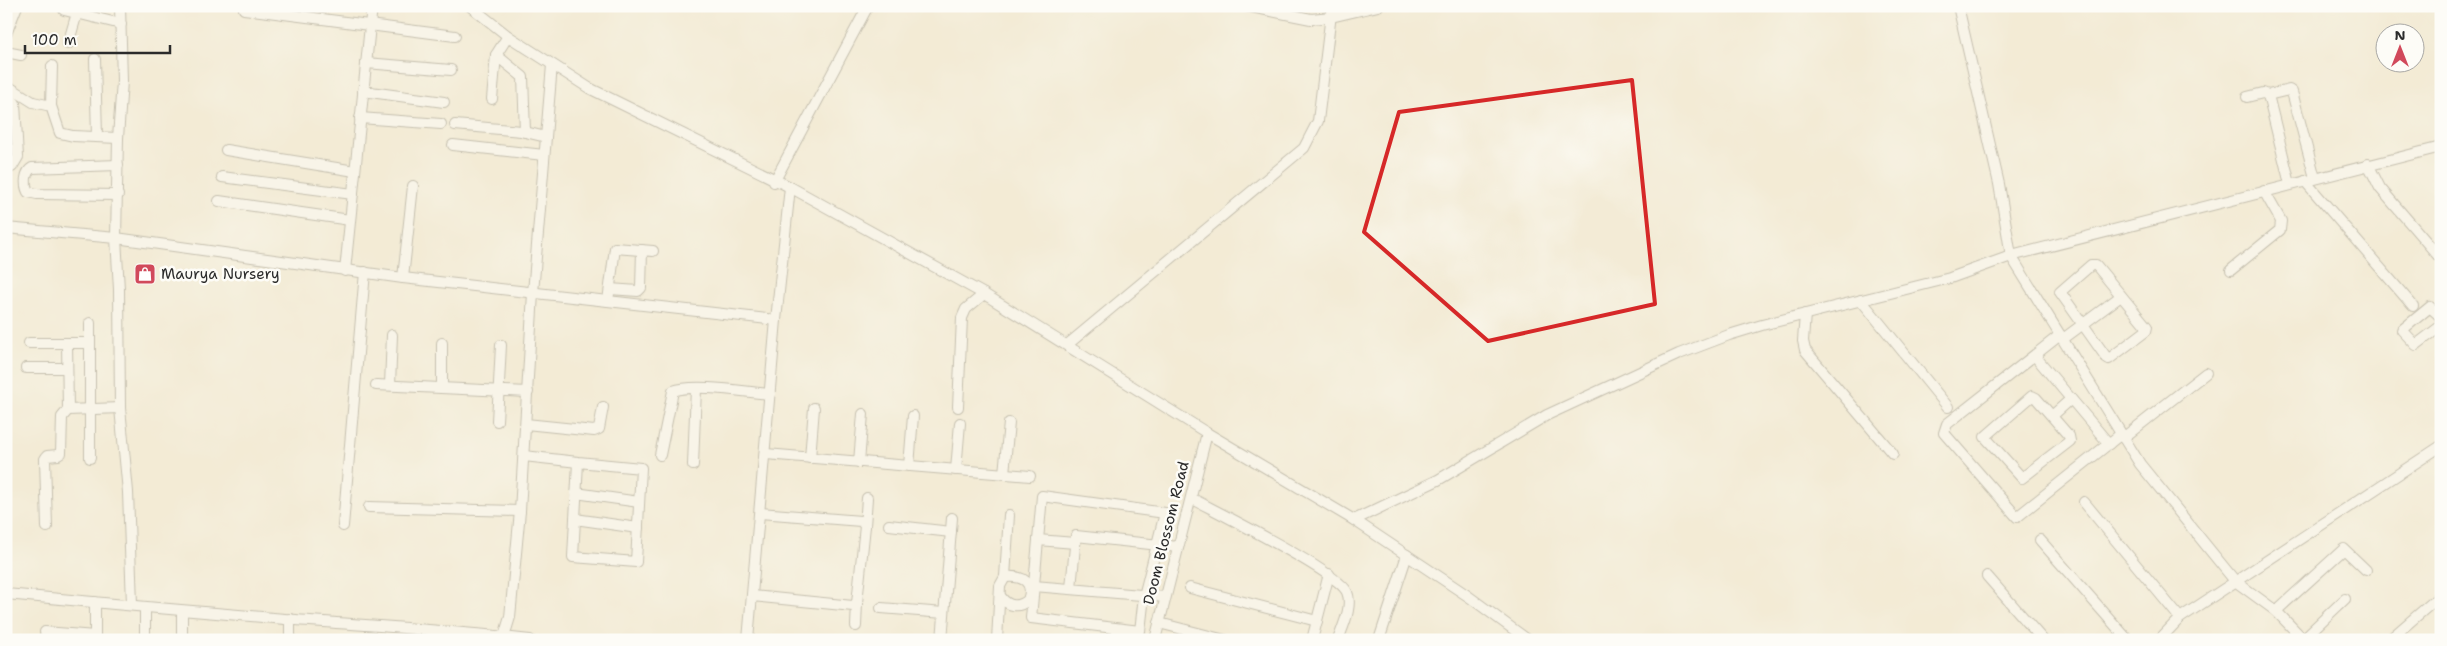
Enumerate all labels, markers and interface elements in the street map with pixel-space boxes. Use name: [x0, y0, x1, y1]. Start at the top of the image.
scale bar: [25, 22, 170, 54]
north arrow: [2374, 22, 2424, 72]
text: N: [2394, 26, 2406, 44]
text: 100 m: [32, 30, 77, 50]
shop icon: Maurya Nursery: [133, 262, 157, 286]
place label: Maurya Nursery: [161, 264, 280, 284]
street label: Doom Blossom Road: [1138, 459, 1194, 607]

